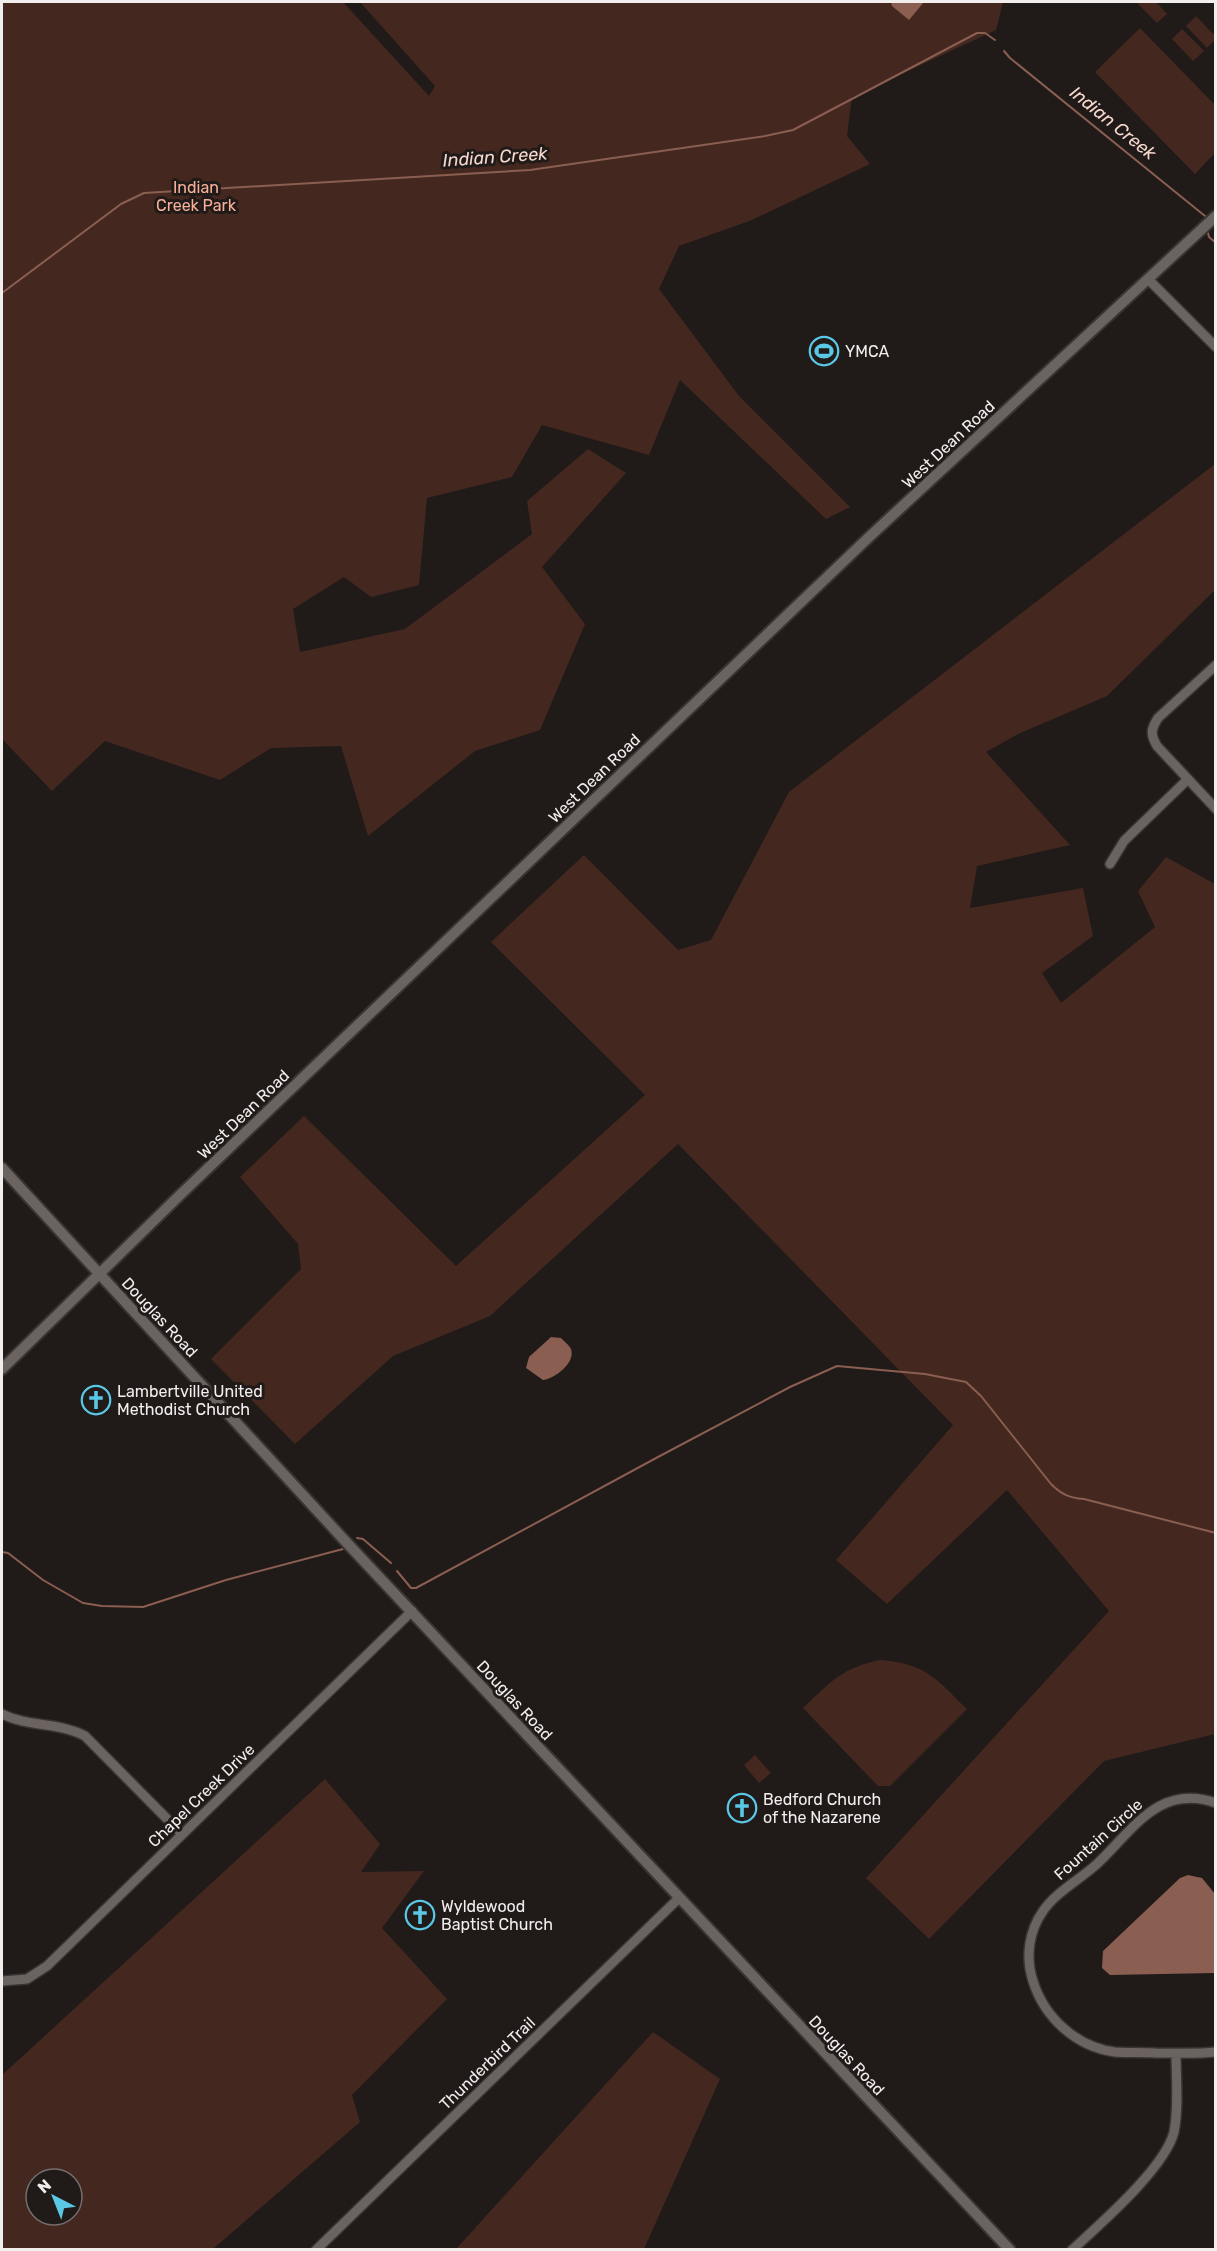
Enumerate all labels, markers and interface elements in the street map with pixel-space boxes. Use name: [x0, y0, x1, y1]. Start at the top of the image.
water label: Indian Creek: [1065, 81, 1161, 165]
water label: Indian Creek: [442, 142, 549, 172]
park label: Indian Creek Park: [156, 178, 237, 215]
sports icon: YMCA: [808, 335, 840, 367]
place label: YMCA: [845, 342, 890, 361]
street label: West Dean Road: [898, 396, 999, 492]
street label: West Dean Road: [545, 730, 644, 827]
street label: West Dean Road: [194, 1066, 293, 1163]
street label: Douglas Road: [118, 1274, 201, 1361]
place label: Lambertville United Methodist Church: [117, 1382, 263, 1419]
church icon: Lambertville United Methodist Church: [80, 1384, 112, 1416]
street label: Douglas Road: [473, 1657, 556, 1744]
street label: Chapel Creek Drive: [144, 1740, 259, 1851]
place label: Bedford Church of the Nazarene: [763, 1790, 881, 1827]
church icon: Bedford Church of the Nazarene: [726, 1792, 758, 1824]
street label: Fountain Circle: [1050, 1795, 1146, 1884]
place label: Wyldewood Baptist Church: [441, 1897, 553, 1934]
church icon: Wyldewood Baptist Church: [404, 1899, 436, 1931]
street label: Douglas Road: [805, 2012, 888, 2099]
street label: Thunderbird Trail: [436, 2013, 539, 2114]
north arrow: [24, 2167, 84, 2227]
text: N: [34, 2175, 55, 2197]

